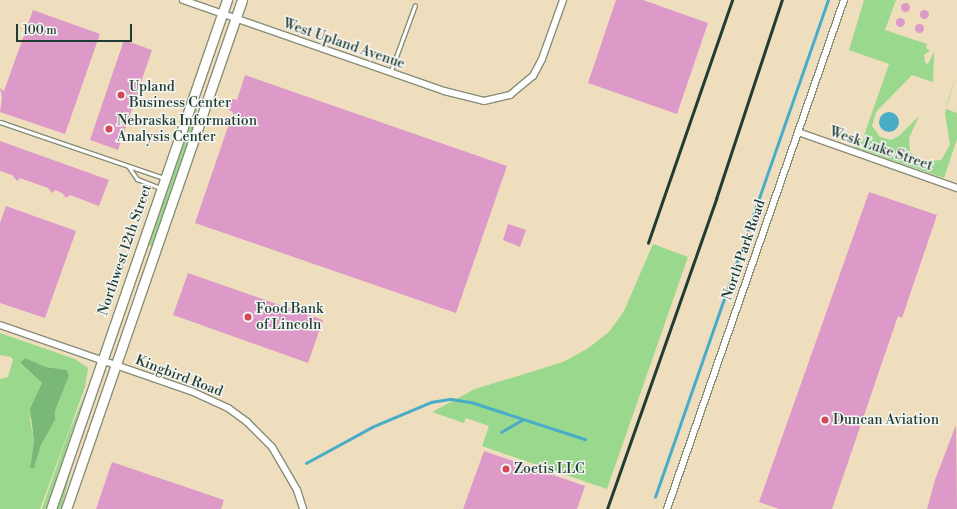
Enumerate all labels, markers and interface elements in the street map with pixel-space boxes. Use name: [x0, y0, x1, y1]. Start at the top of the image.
street label: West Upland Avenue: [281, 15, 407, 73]
scale bar: [18, 16, 134, 42]
text: 100 m: [23, 23, 57, 38]
place label: Upland Business Center: [129, 79, 231, 112]
marker: Upland Business Center: [116, 90, 126, 100]
place label: Nebraska Information Analysis Center: [117, 113, 257, 146]
marker: Nebraska Information Analysis Center: [104, 124, 114, 134]
street label: Wesk Luke Street: [827, 124, 935, 174]
street label: Northwest 12th Street: [95, 182, 155, 318]
street label: North Park Road: [719, 197, 769, 303]
place label: Food Bank of Lincoln: [256, 301, 323, 334]
marker: Food Bank of Lincoln: [243, 312, 253, 322]
street label: Kingbird Road: [133, 352, 225, 400]
place label: Duncan Aviation: [833, 412, 939, 428]
marker: Duncan Aviation: [820, 415, 830, 425]
place label: Zoetis LLC: [514, 461, 585, 477]
marker: Zoetis LLC: [501, 464, 511, 474]

